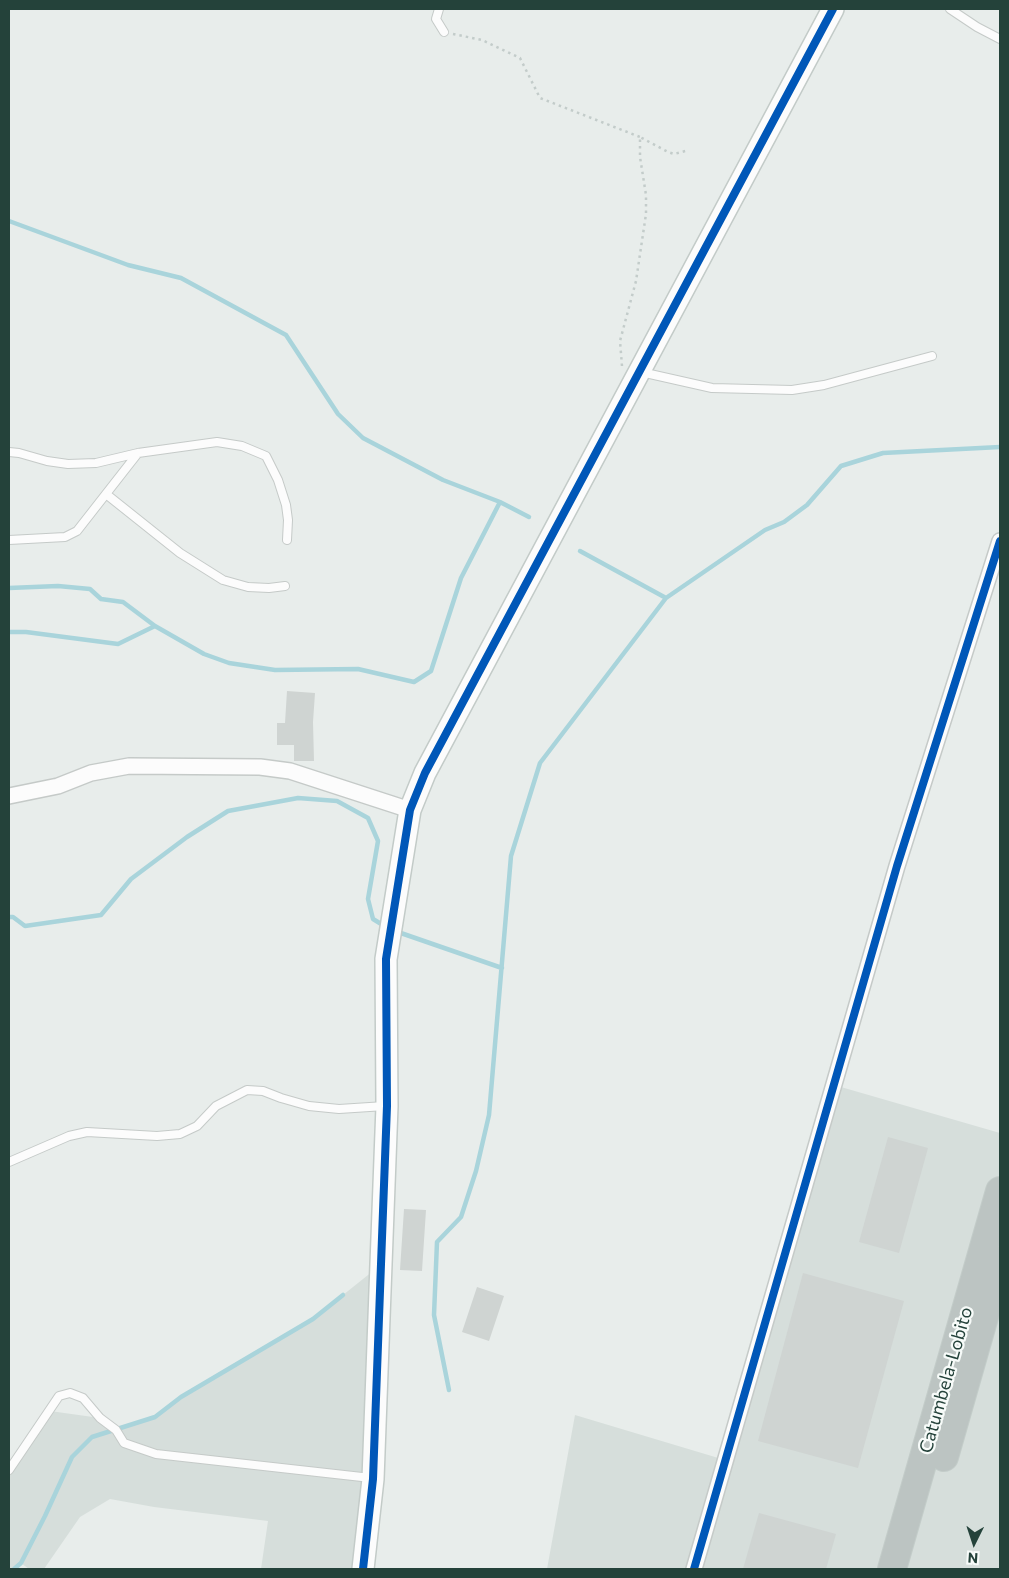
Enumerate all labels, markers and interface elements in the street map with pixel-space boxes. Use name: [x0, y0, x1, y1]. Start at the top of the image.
street label: Catumbela-Lobito: [915, 1304, 977, 1456]
north arrow: [949, 1518, 999, 1568]
text: N: [967, 1550, 979, 1567]

